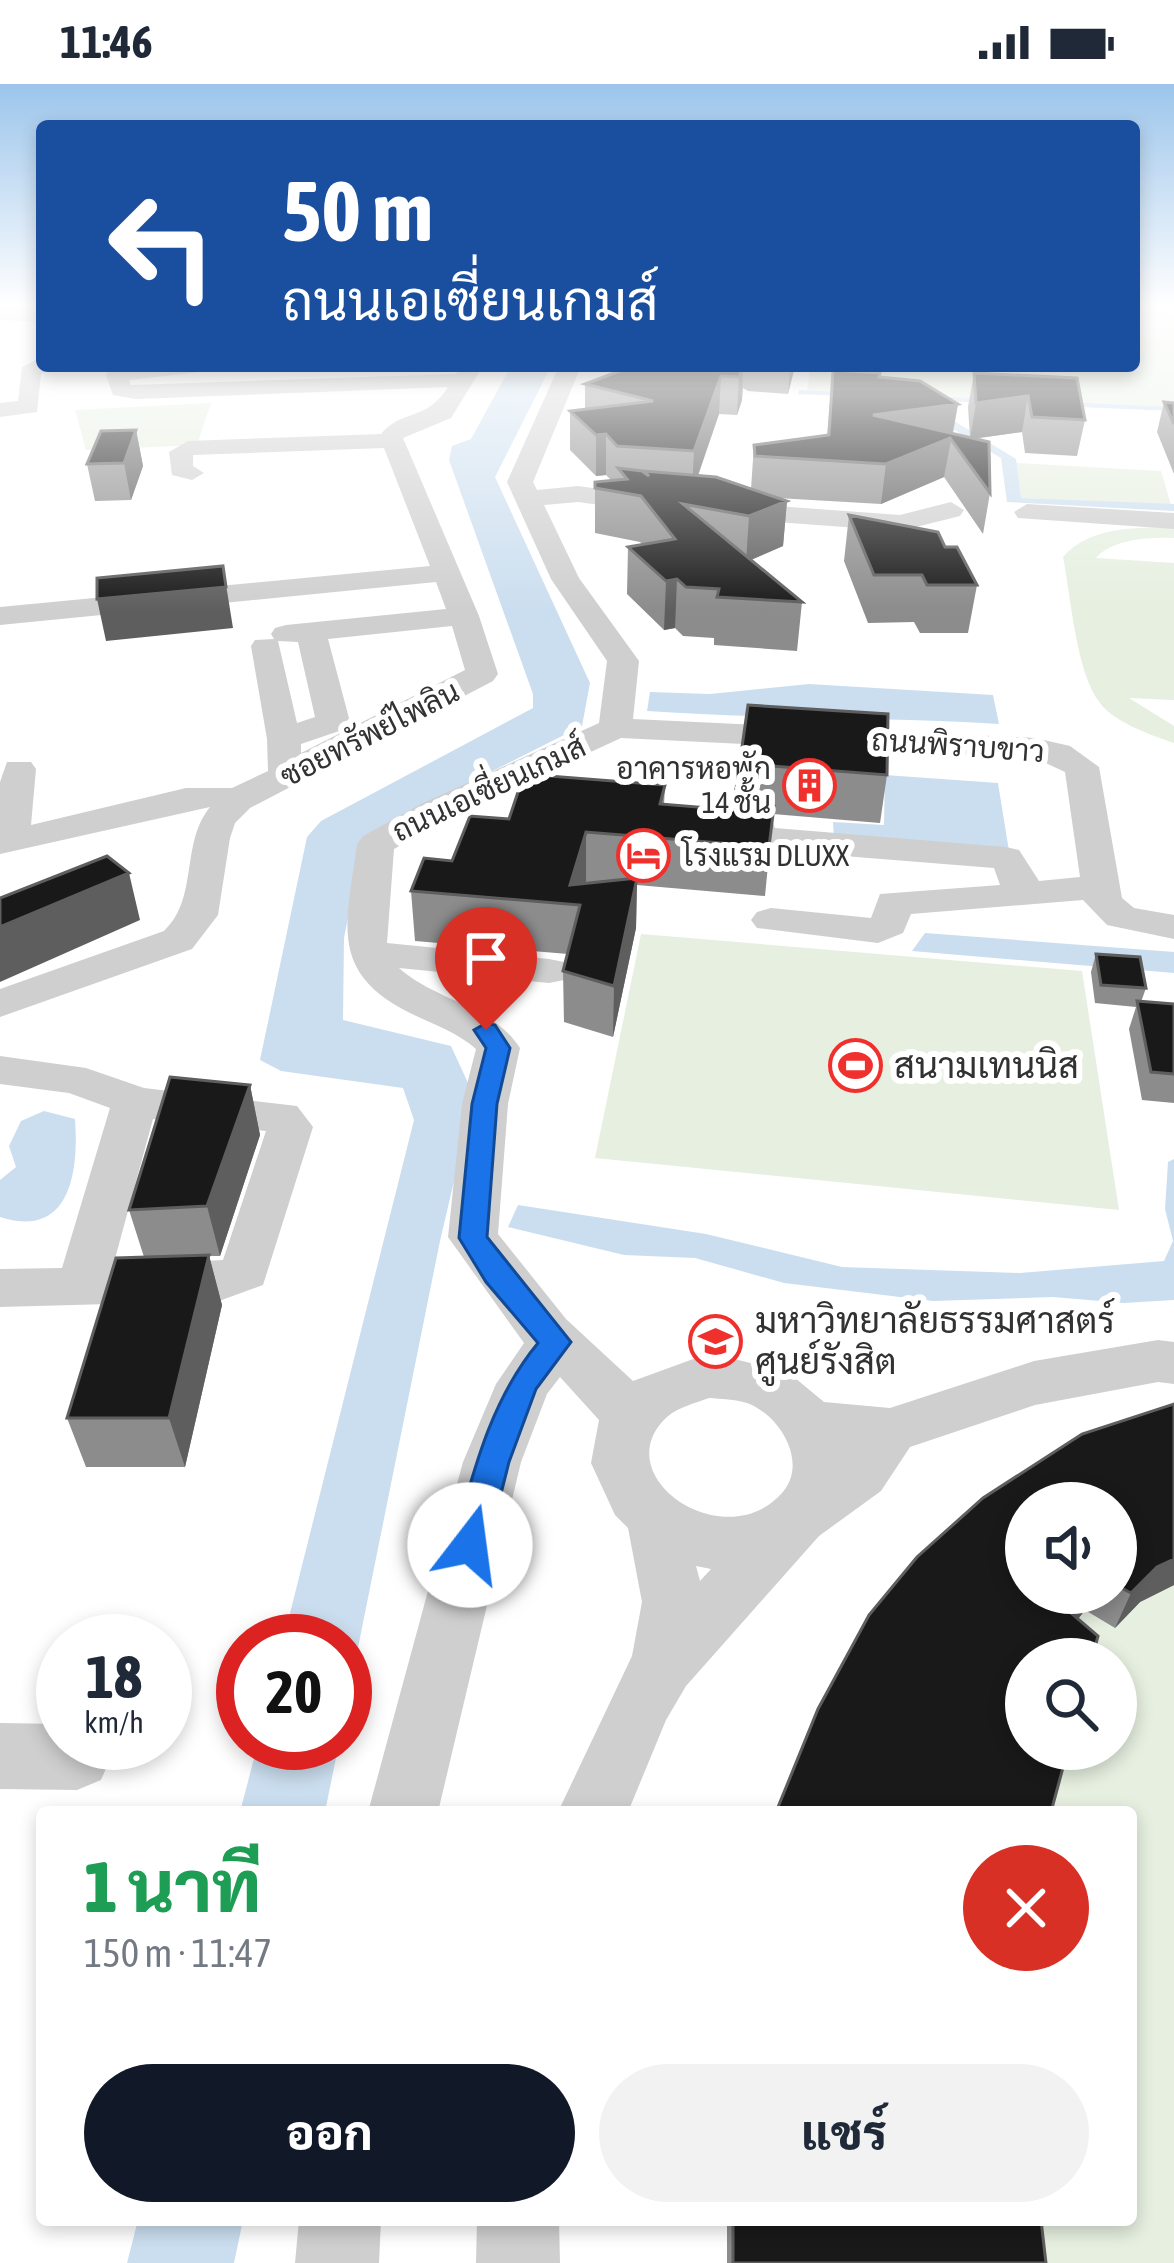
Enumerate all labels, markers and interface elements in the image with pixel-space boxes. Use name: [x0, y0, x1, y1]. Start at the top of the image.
text: 11:46: [60, 16, 153, 68]
text: 50 m: [282, 163, 433, 259]
icon: left: [84, 168, 240, 324]
text: ถนนเอเซี่ยนเกมส์: [282, 270, 658, 331]
street label: ซอยทรัพย์ไพลิน: [274, 672, 465, 793]
street label: ถนนเอเซี่ยนเกมส์: [383, 721, 590, 848]
street label: ถนนพิราบขาว: [870, 722, 1046, 768]
place label: อาคารหอพัก 14 ชั้น: [616, 750, 771, 819]
building icon: อาคารหอพัก 14 ชั้น: [782, 758, 838, 814]
hotel icon: โรงแรม DLUXX: [615, 828, 671, 884]
place label: โรงแรม DLUXX: [680, 836, 850, 872]
pin: [435, 907, 537, 1030]
icon: arrive: [453, 925, 519, 991]
sports icon: สนามเทนนิส: [827, 1037, 883, 1093]
place label: สนามเทนนิส: [894, 1044, 1079, 1086]
place label: มหาวิทยาลัยธรรมศาสตร์ ศูนย์รังสิต: [755, 1298, 1115, 1386]
school or university icon: มหาวิทยาลัยธรรมศาสตร์ ศูนย์รังสิต: [688, 1313, 744, 1369]
position arrow: [407, 1482, 533, 1608]
map controls: [1005, 1482, 1137, 1770]
button: sound: [1005, 1482, 1137, 1614]
speed limit sign: 20: [216, 1614, 372, 1770]
button: search: [1005, 1638, 1137, 1770]
text: 18: [86, 1642, 142, 1711]
text: km/h: [84, 1705, 144, 1739]
text: 1 นาที: [84, 1845, 261, 1927]
button: close: [963, 1845, 1089, 1971]
text: 150 m · 11:47: [84, 1931, 272, 1975]
button: ออก: [84, 2064, 575, 2202]
button: แชร์: [599, 2064, 1089, 2202]

